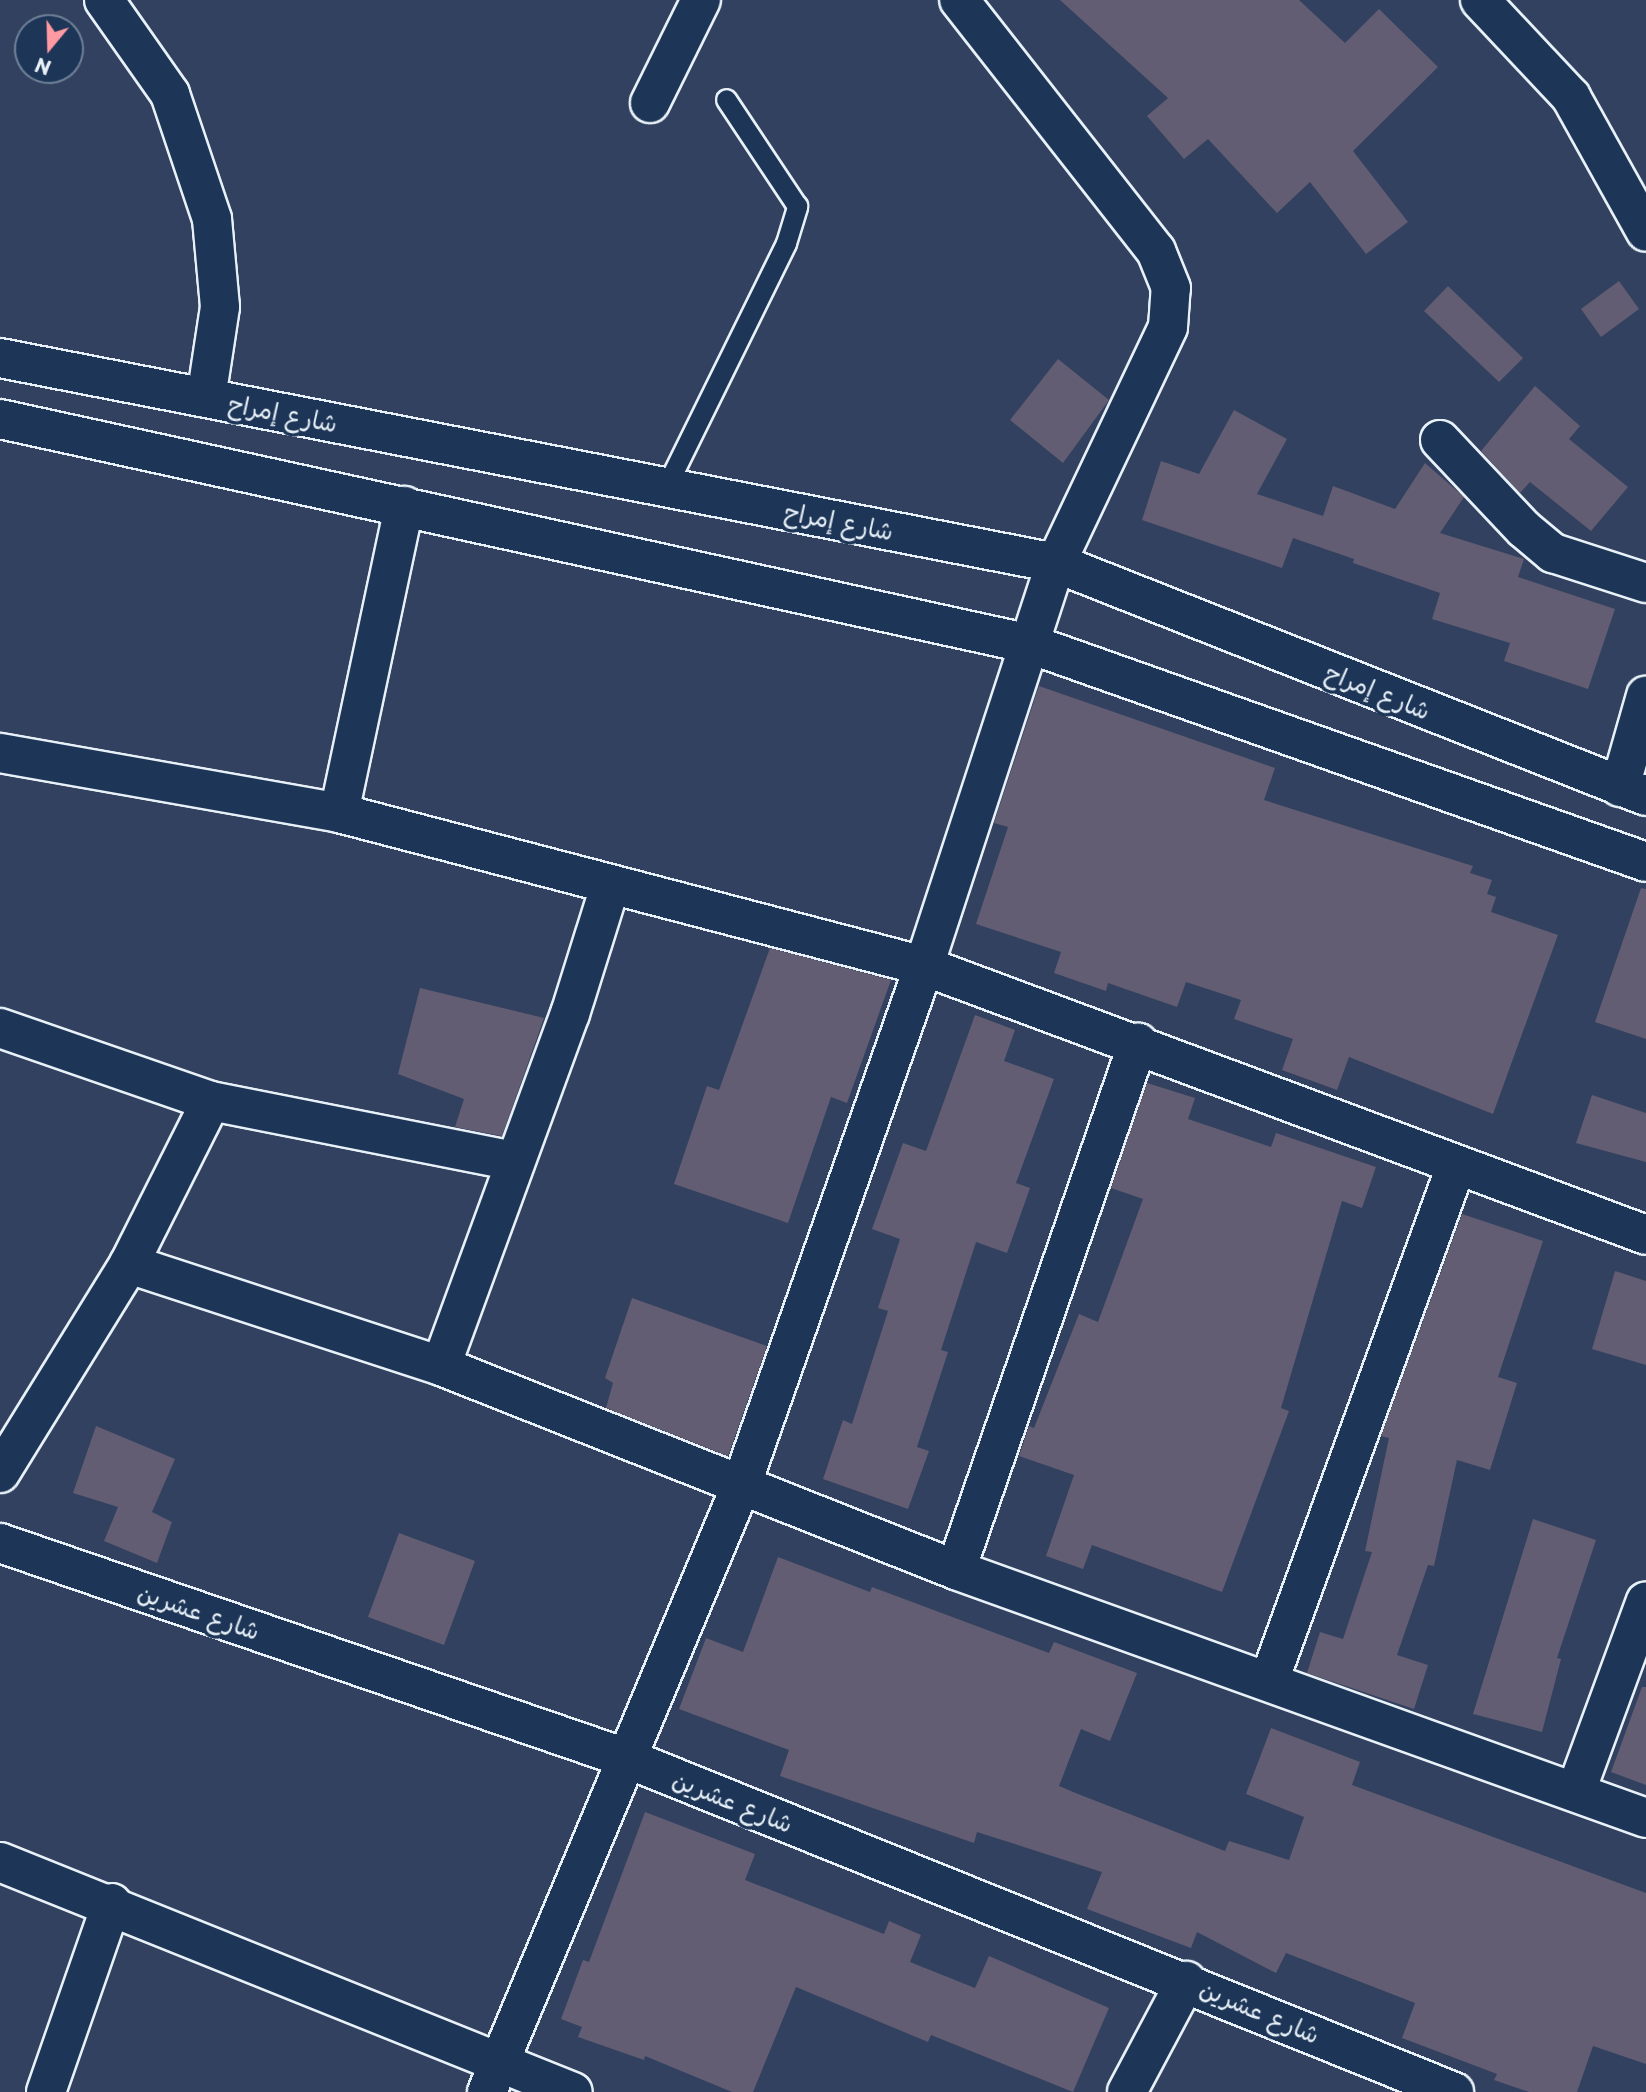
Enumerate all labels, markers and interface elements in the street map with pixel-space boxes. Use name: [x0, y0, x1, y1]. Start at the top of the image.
north arrow: [14, 14, 84, 84]
text: N: [31, 51, 54, 83]
street label: شارع إمراح: [226, 388, 340, 438]
street label: شارع إمراح: [782, 496, 896, 546]
street label: شارع إمراح: [1321, 657, 1435, 725]
street label: شارع عشرين: [134, 1577, 264, 1645]
street label: شارع عشرين: [669, 1764, 797, 1838]
street label: شارع عشرين: [1196, 1973, 1324, 2049]

